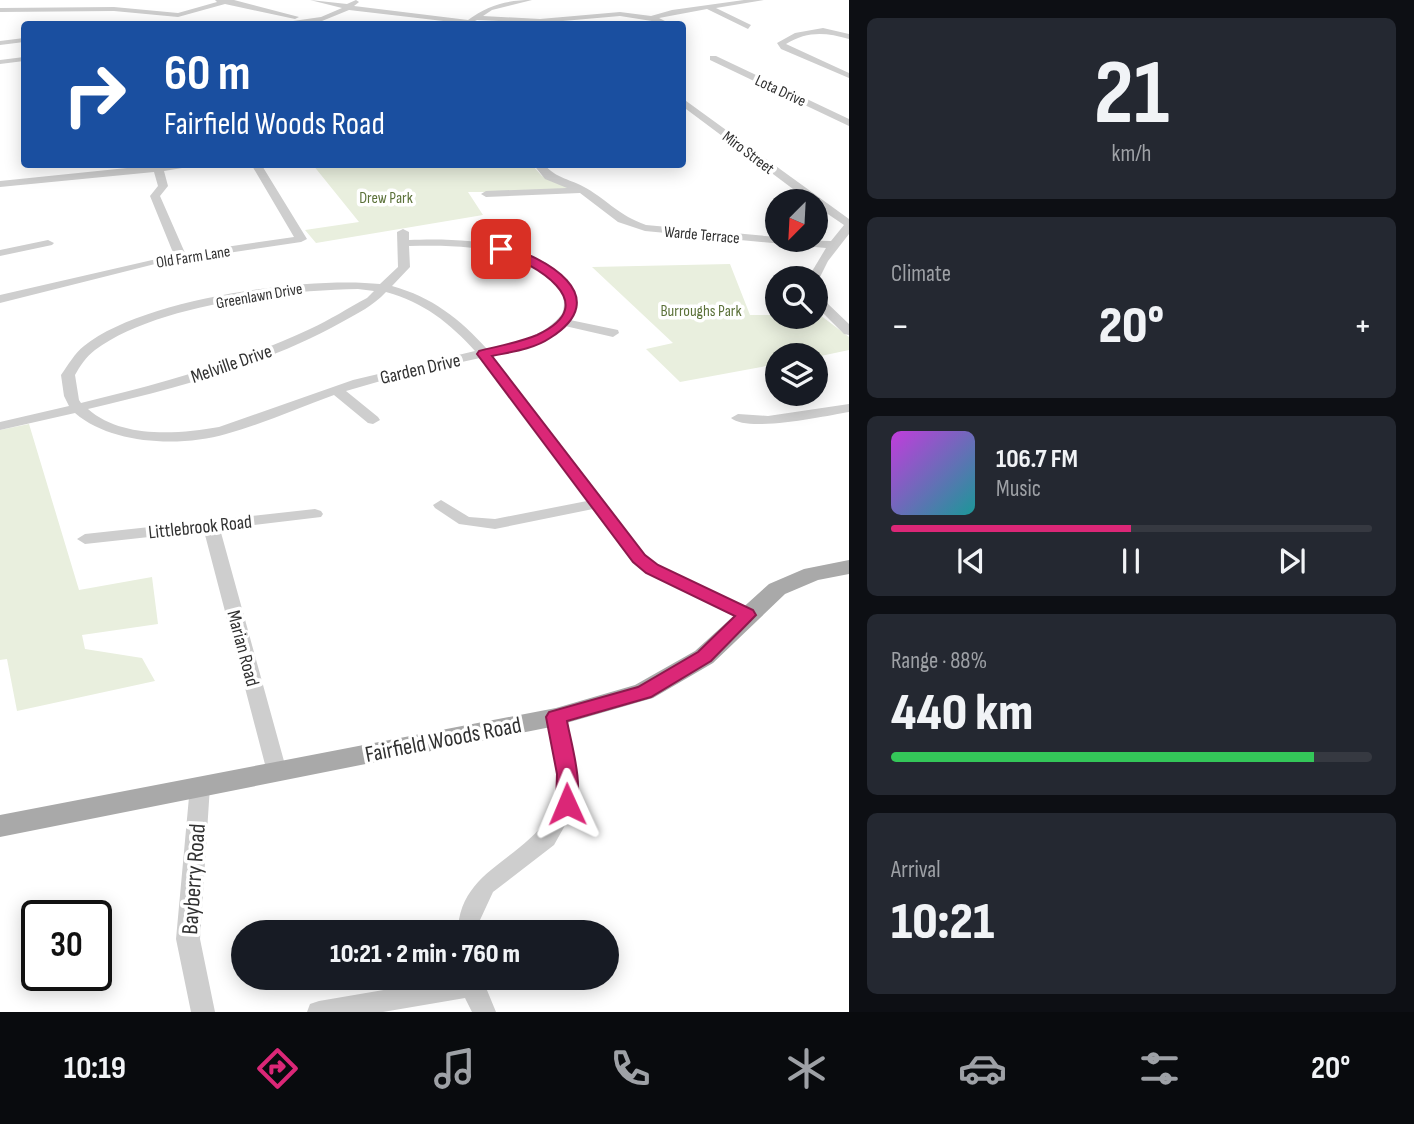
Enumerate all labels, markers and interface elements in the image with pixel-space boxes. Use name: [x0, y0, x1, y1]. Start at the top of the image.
text: 21: [1094, 40, 1169, 149]
text: 60 m: [164, 45, 251, 104]
icon: right: [49, 49, 140, 140]
street label: Lota Drive: [752, 71, 809, 111]
text: Fairfield Woods Road: [164, 105, 385, 144]
street label: Miro Street: [719, 128, 778, 179]
text: km/h: [1112, 140, 1151, 168]
park label: Drew Park: [359, 189, 413, 208]
north arrow: [765, 189, 828, 252]
map controls: [765, 189, 828, 406]
pin: [471, 219, 531, 279]
street label: Warde Terrace: [663, 223, 740, 248]
icon: arrive: [482, 230, 520, 268]
street label: Old Farm Lane: [155, 242, 232, 273]
text: Climate: [891, 260, 951, 288]
button: search: [765, 266, 828, 329]
street label: Greenlawn Drive: [215, 280, 304, 313]
text: 20°: [1099, 295, 1164, 358]
park label: Burroughs Park: [661, 302, 742, 321]
text: −: [891, 304, 910, 349]
text: +: [1353, 304, 1372, 349]
street label: Melville Drive: [188, 340, 275, 389]
button: layers: [765, 343, 828, 406]
street label: Garden Drive: [378, 349, 463, 390]
text: 106.7 FM: [996, 444, 1078, 475]
text: Music: [996, 475, 1041, 503]
street label: Littlebrook Road: [147, 511, 253, 544]
icon: previous: [952, 542, 990, 580]
icon: pause: [1112, 542, 1150, 580]
icon: next: [1273, 542, 1311, 580]
street label: Marian Road: [221, 608, 264, 689]
text: Range · 88%: [891, 647, 987, 675]
text: 440 km: [891, 682, 1033, 745]
street label: Fairfield Woods Road: [363, 711, 524, 769]
position arrow: [530, 767, 604, 841]
street label: Bayberry Road: [176, 823, 212, 935]
text: Arrival: [891, 856, 940, 884]
text: 10:21: [891, 891, 994, 954]
speed limit sign: 30: [21, 900, 112, 991]
text: 10:21 · 2 min · 760 m: [330, 939, 520, 970]
icon: directions: [253, 1044, 302, 1093]
icon: music: [430, 1044, 479, 1093]
icon: phone: [606, 1044, 655, 1093]
icon: climate: [782, 1044, 831, 1093]
icon: car: [958, 1044, 1007, 1093]
icon: filters: [1135, 1044, 1184, 1093]
text: 10:19: [64, 1049, 126, 1088]
text: 20°: [1311, 1049, 1350, 1088]

